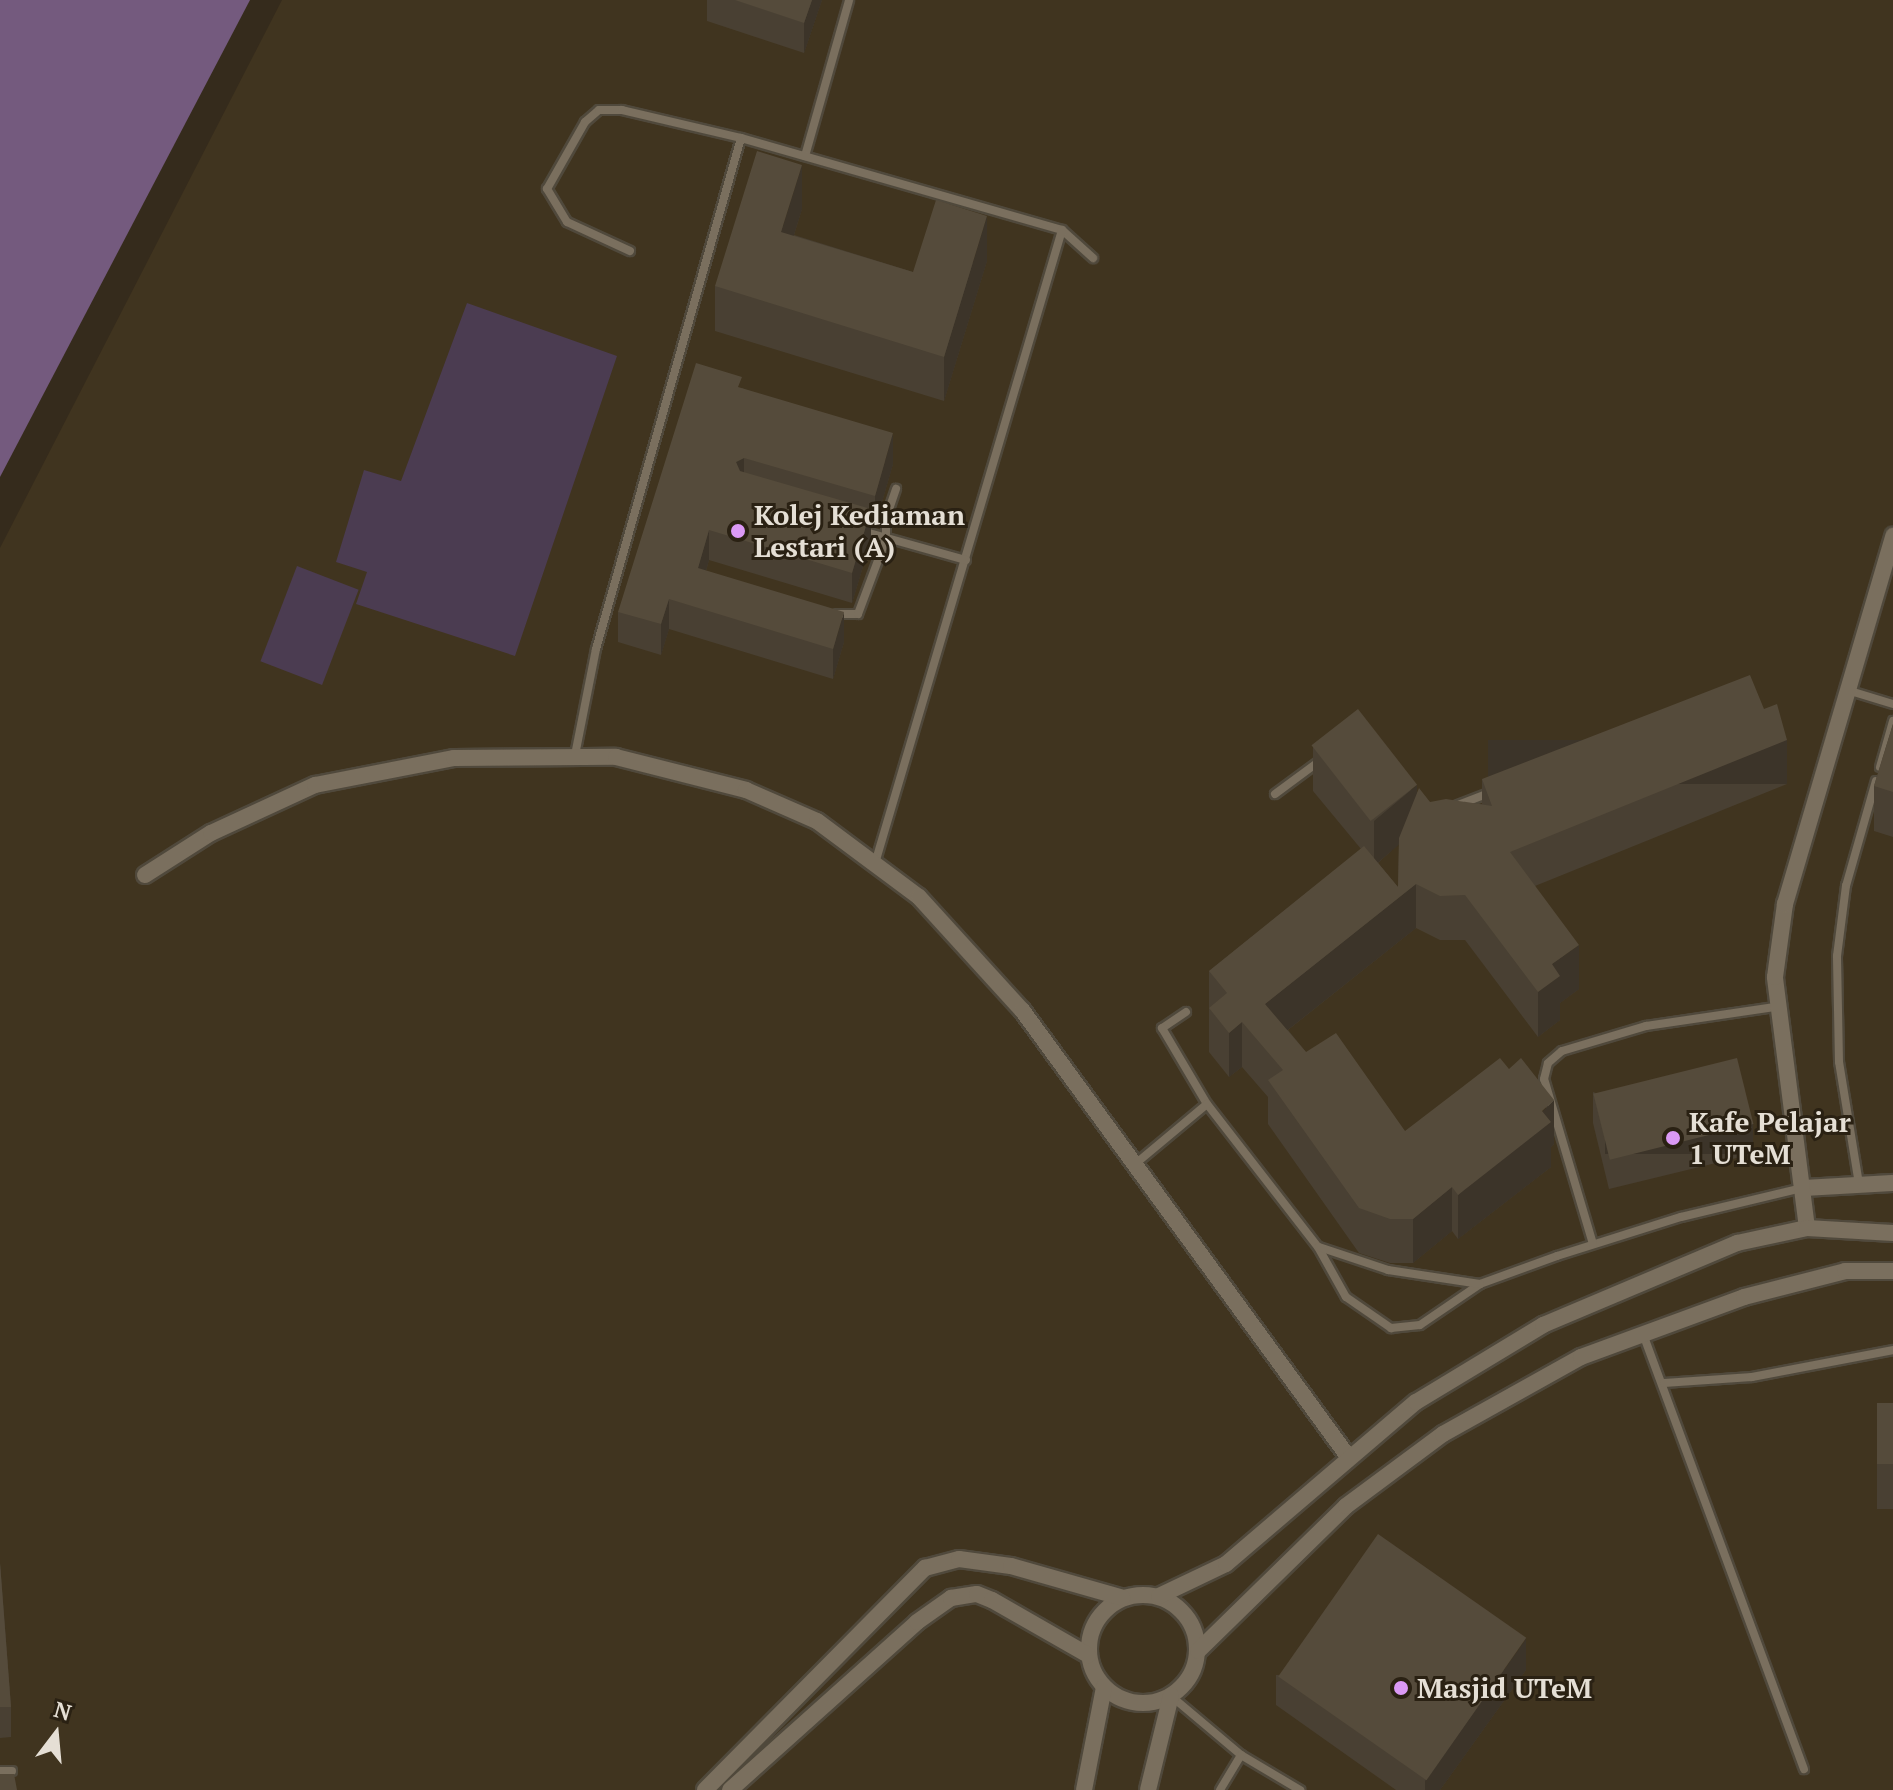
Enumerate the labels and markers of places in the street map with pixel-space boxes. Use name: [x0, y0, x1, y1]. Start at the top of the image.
place label: Kolej Kediaman Lestari (A): [754, 498, 965, 564]
marker: Kolej Kediaman Lestari (A): [729, 522, 747, 540]
place label: Kafe Pelajar 1 UTeM: [1689, 1105, 1851, 1171]
marker: Kafe Pelajar 1 UTeM: [1664, 1129, 1682, 1147]
place label: Masjid UTeM: [1417, 1671, 1592, 1705]
marker: Masjid UTeM: [1392, 1679, 1410, 1697]

